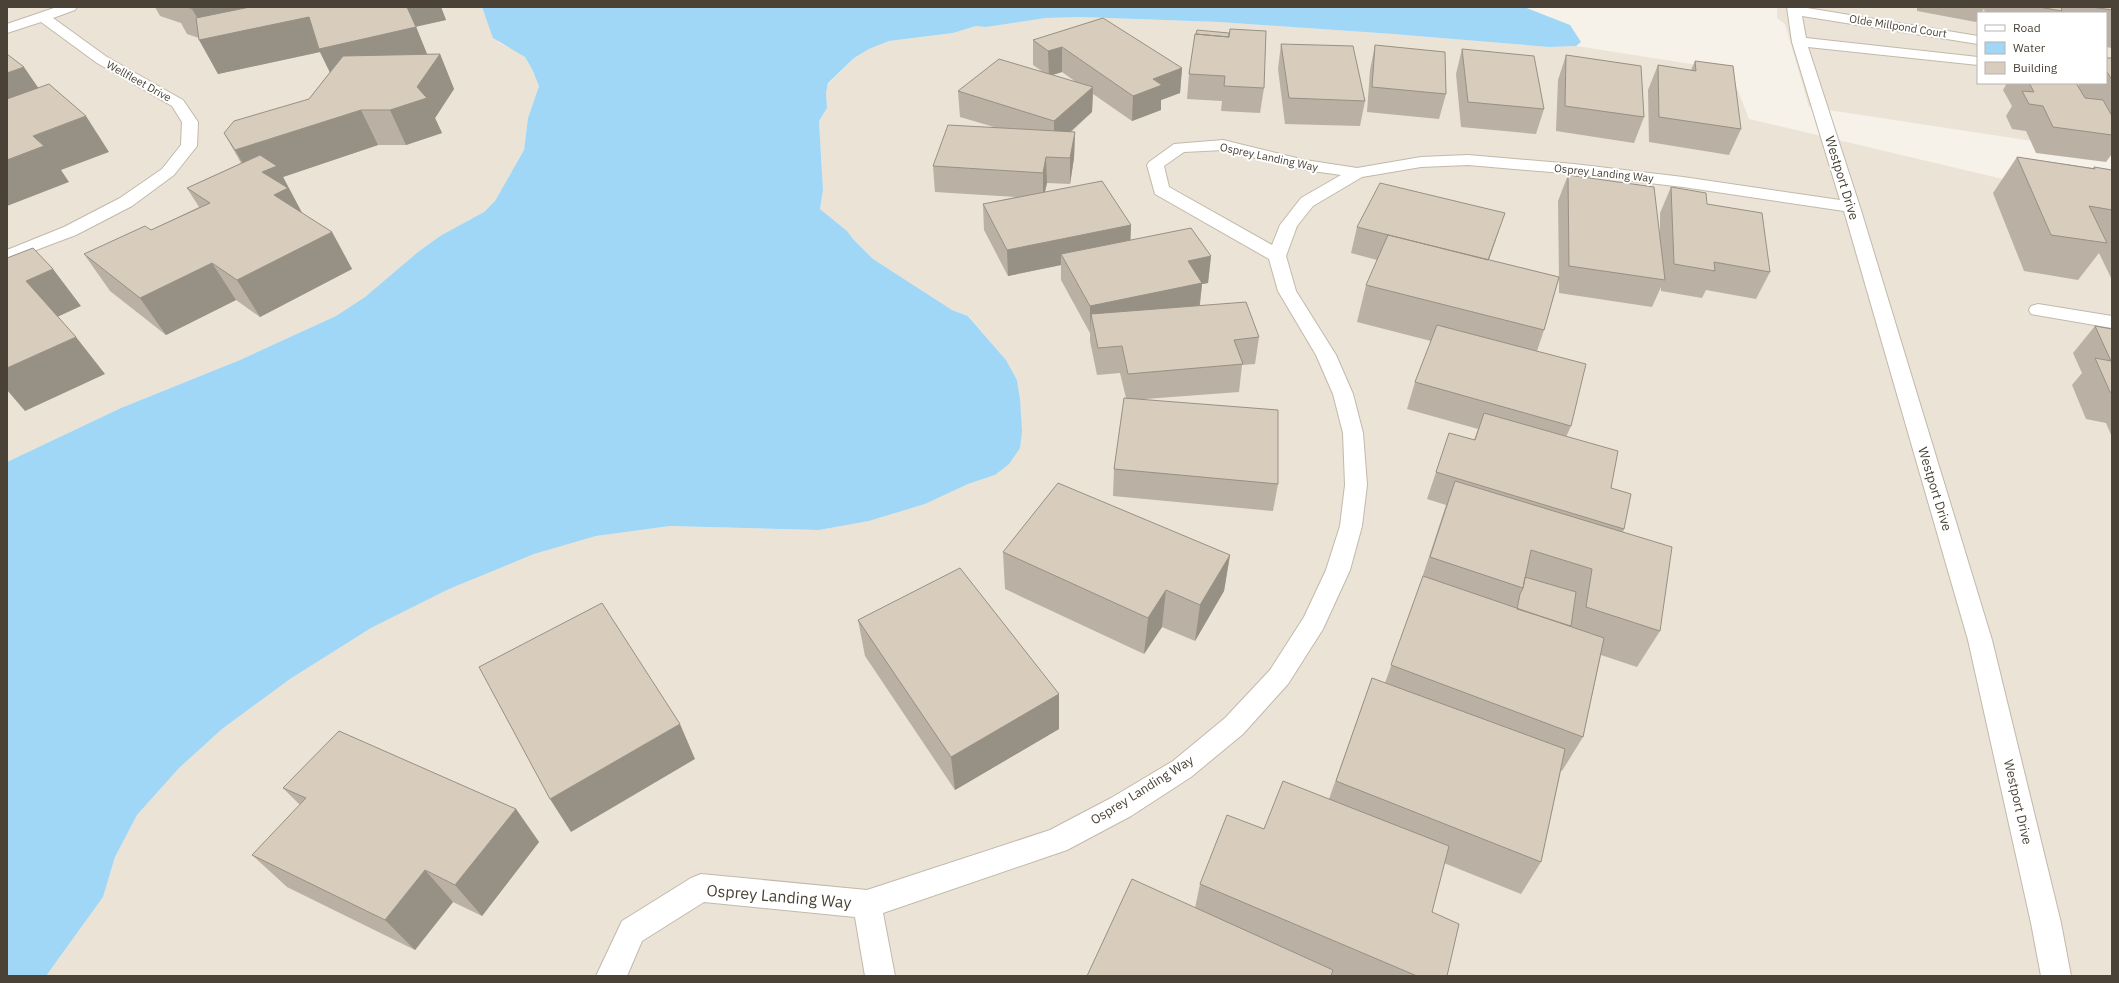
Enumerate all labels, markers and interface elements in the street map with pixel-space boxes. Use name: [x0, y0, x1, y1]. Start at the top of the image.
street label: Olde Millpond Court: [1848, 11, 1948, 41]
legend: [1977, 12, 2107, 84]
text: Road: [2013, 20, 2041, 35]
text: Water: [2013, 40, 2046, 55]
street label: Wellfleet Drive: [104, 57, 174, 105]
text: Building: [2013, 60, 2058, 75]
street label: Westport Drive: [1821, 134, 1863, 222]
street label: Osprey Landing Way: [1219, 140, 1320, 174]
street label: Osprey Landing Way: [1554, 161, 1655, 185]
street label: Westport Drive: [1914, 445, 1956, 533]
street label: Osprey Landing Way: [1087, 751, 1197, 829]
street label: Westport Drive: [2000, 758, 2036, 846]
street label: Osprey Landing Way: [706, 880, 852, 912]

